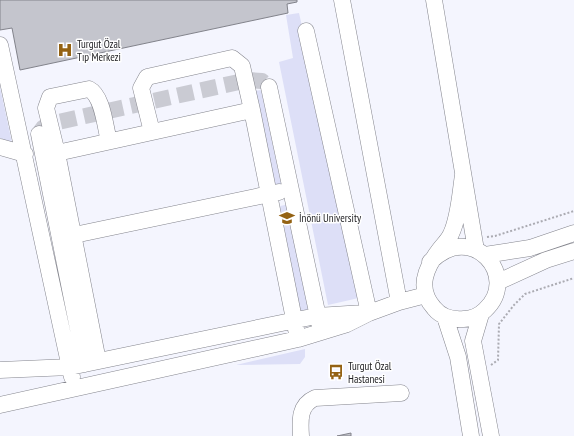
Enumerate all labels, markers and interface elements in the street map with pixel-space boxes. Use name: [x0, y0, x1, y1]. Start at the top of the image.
place label: Turgut Özal Tıp Merkezi: [77, 37, 121, 64]
hospital icon: Turgut Özal Tıp Merkezi: [56, 41, 74, 59]
school or university icon: İnönü University: [278, 209, 296, 227]
place label: İnönü University: [299, 211, 362, 225]
place label: Turgut Özal Hastanesi: [348, 359, 392, 386]
bus stop icon: Turgut Özal Hastanesi: [327, 363, 345, 381]

